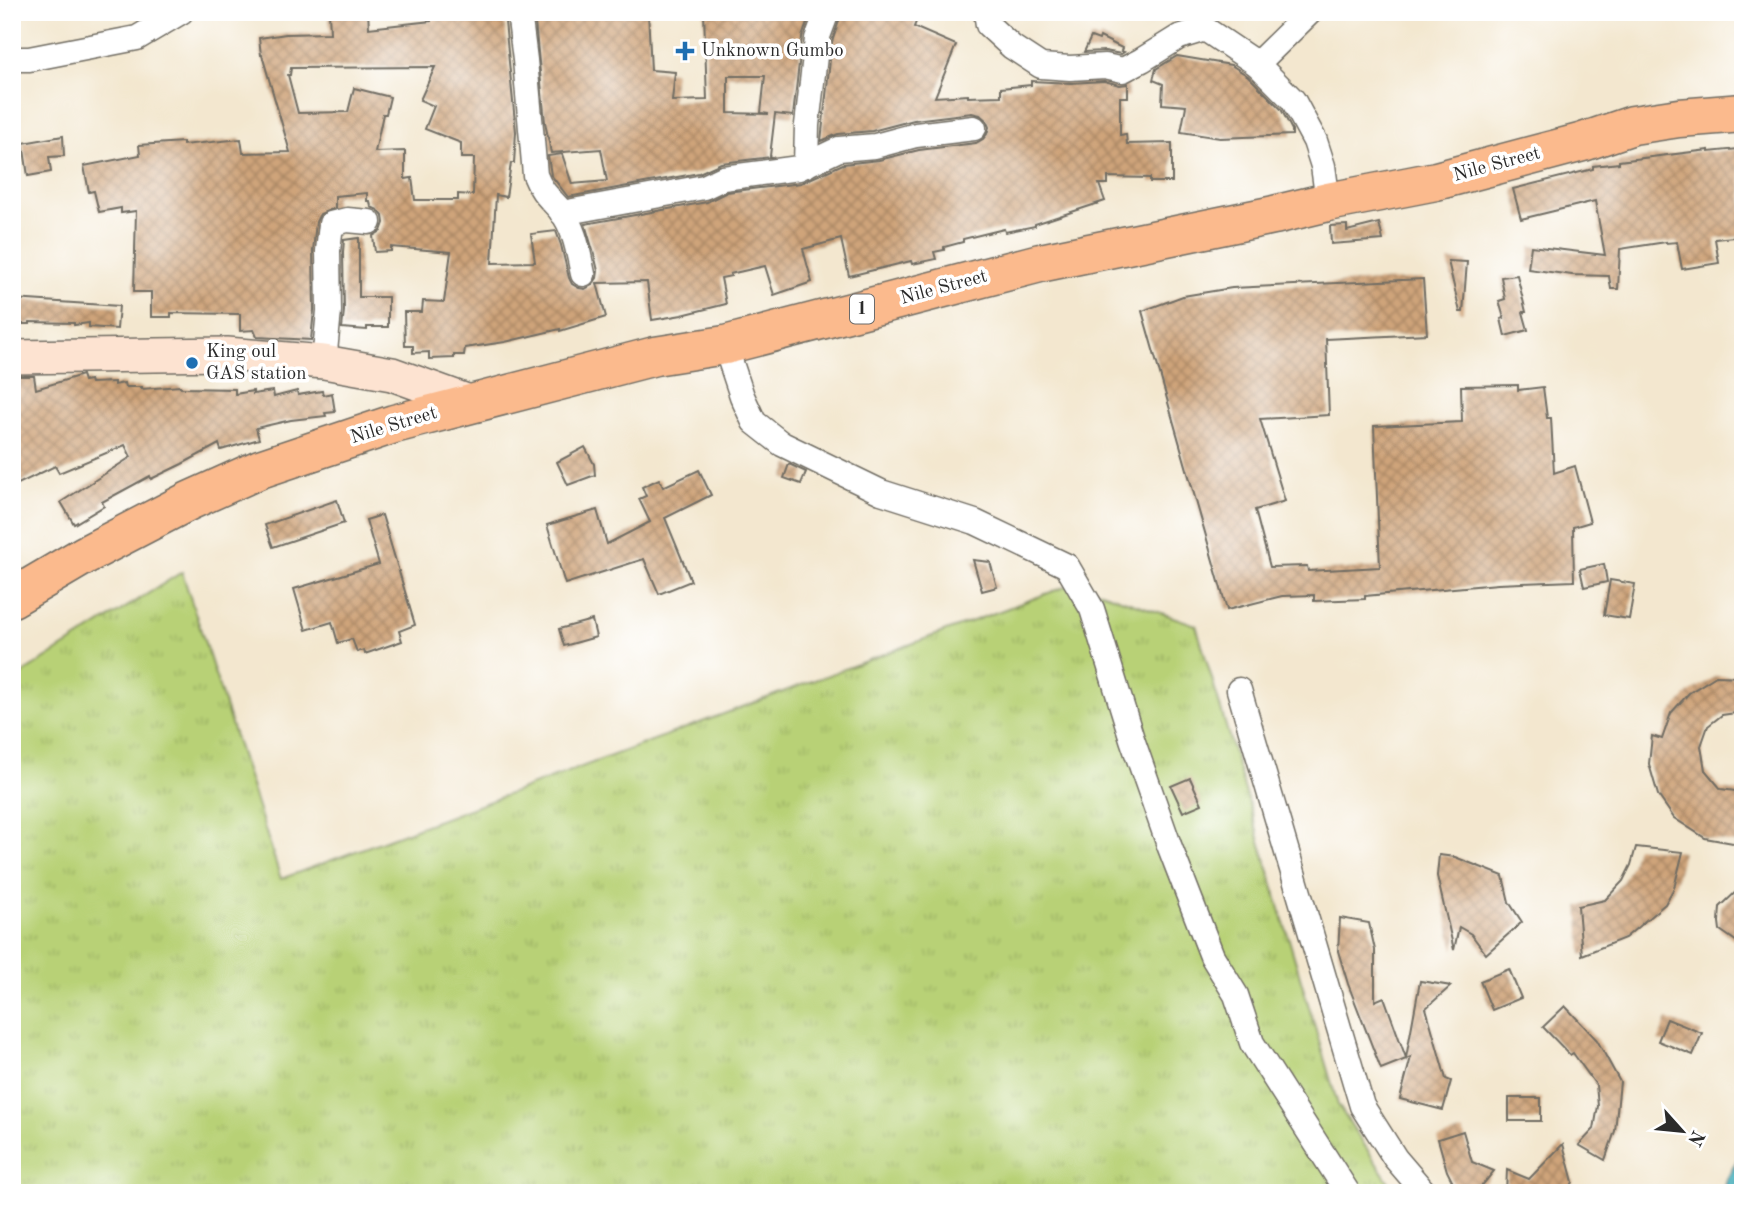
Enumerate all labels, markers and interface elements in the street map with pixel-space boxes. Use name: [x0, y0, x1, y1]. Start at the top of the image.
marker: Unknown Gumbo: [675, 41, 695, 61]
place label: Unknown Gumbo: [701, 42, 844, 61]
street label: Nile Street: [1451, 144, 1543, 186]
street label: Nile Street: [898, 267, 990, 309]
road number: 1: [850, 295, 874, 324]
place label: King oul GAS station: [206, 343, 306, 384]
marker: King oul GAS station: [184, 355, 200, 371]
street label: Nile Street: [349, 404, 439, 448]
north arrow: [1646, 1096, 1716, 1166]
text: N: [1683, 1127, 1707, 1149]

